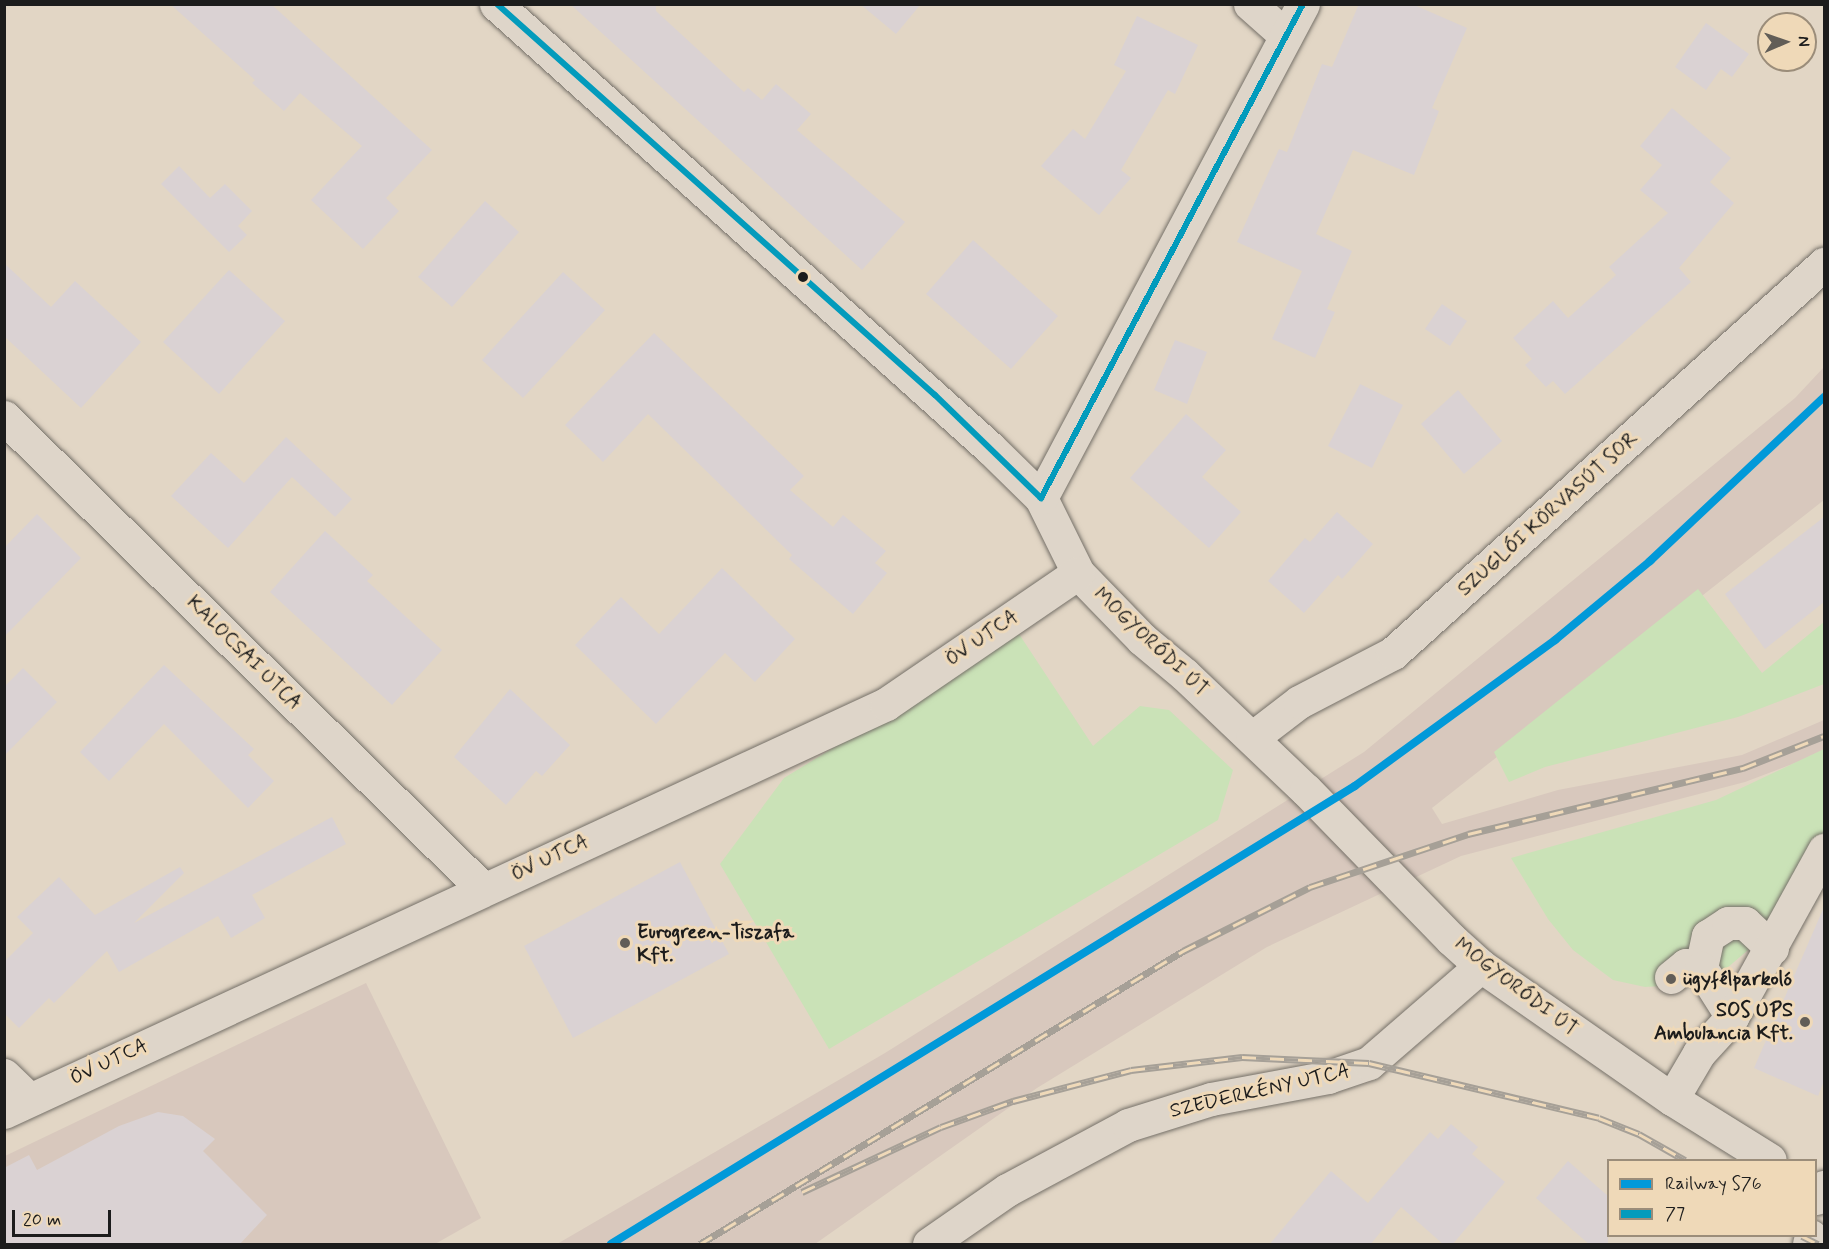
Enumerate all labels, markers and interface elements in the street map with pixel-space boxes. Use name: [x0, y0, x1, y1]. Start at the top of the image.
north arrow: [1757, 12, 1817, 72]
text: N: [1793, 36, 1814, 47]
unlabelled marker: [797, 271, 809, 283]
street label: SZUGLÓI KÖRVASÚT SOR: [1453, 427, 1643, 601]
street label: MOGYORÓDI ÚT: [1088, 582, 1214, 702]
street label: KALOCSAI UTCA: [182, 591, 306, 715]
street label: ÖV UTCA: [942, 606, 1022, 670]
street label: ÖV UTCA: [509, 830, 591, 886]
place label: Eurogreen-Tiszafa Kft.: [637, 920, 794, 967]
street label: MOGYORÓDI ÚT: [1449, 933, 1583, 1041]
marker: Eurogreen-Tiszafa Kft.: [618, 936, 632, 950]
place label: ügyfélparkoló: [1683, 967, 1792, 991]
marker: ügyfélparkoló: [1664, 972, 1678, 986]
place label: SOS UPS Ambulancia Kft.: [1654, 999, 1793, 1046]
marker: SOS UPS Ambulancia Kft.: [1798, 1015, 1812, 1029]
street label: ÖV UTCA: [68, 1034, 150, 1090]
street label: SZEDERKÉNY UTCA: [1170, 1059, 1350, 1123]
legend: [1607, 1159, 1817, 1237]
text: Railway S76: [1665, 1172, 1762, 1196]
scale bar: [15, 1198, 114, 1236]
text: 77: [1665, 1202, 1685, 1226]
text: 20 m: [23, 1208, 61, 1232]

